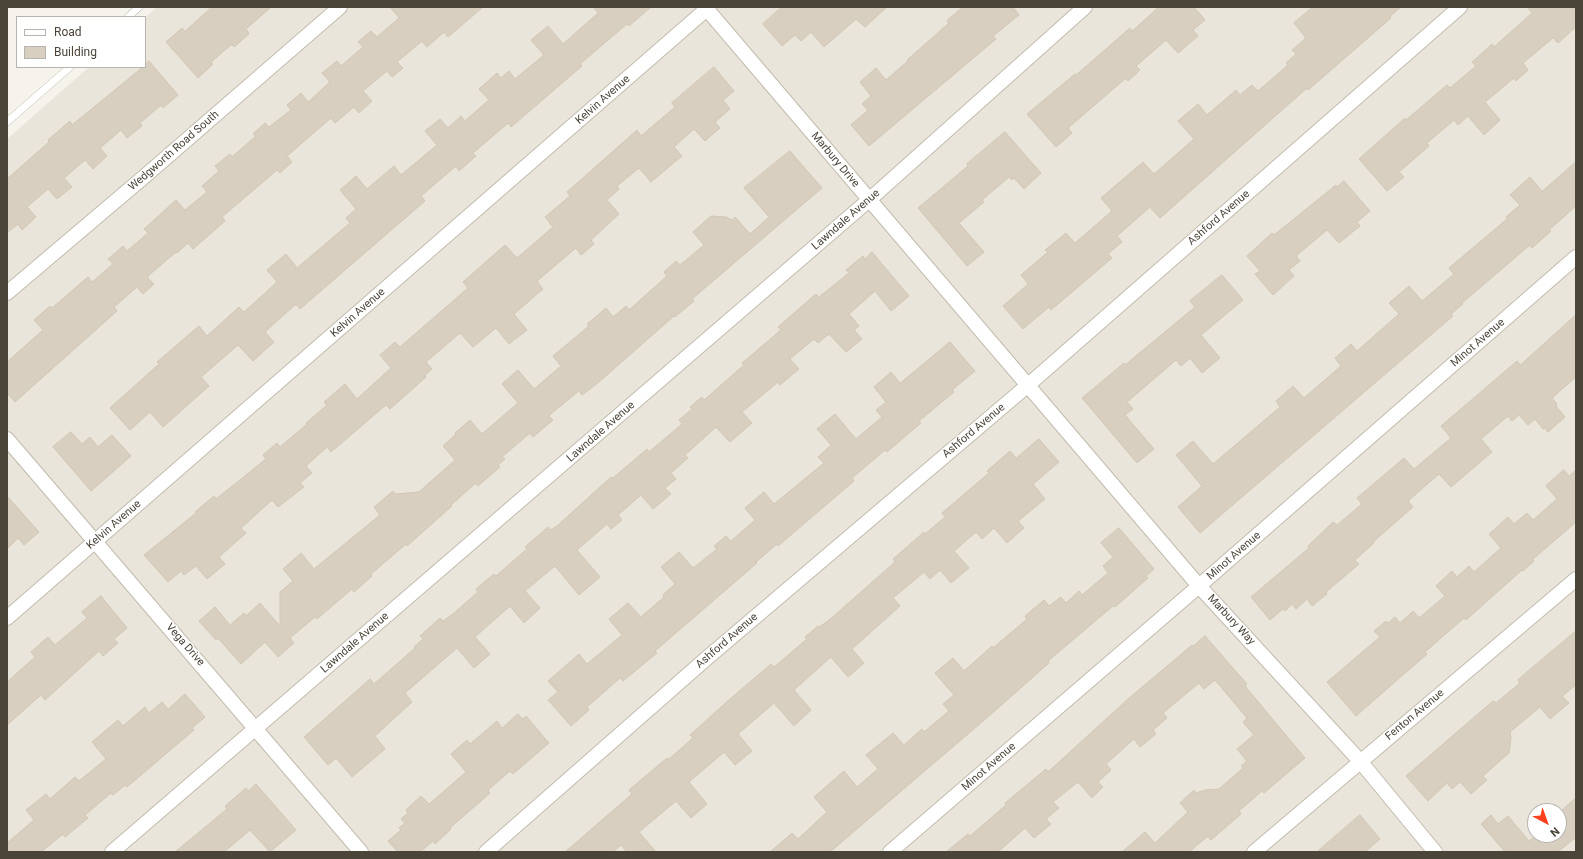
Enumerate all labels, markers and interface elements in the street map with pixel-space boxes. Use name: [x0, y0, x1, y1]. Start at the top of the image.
legend: [16, 16, 146, 68]
text: Road: [54, 25, 82, 39]
text: Building: [54, 45, 97, 59]
street label: Kelvin Avenue: [573, 73, 633, 127]
street label: Wedgworth Road South: [126, 108, 222, 194]
street label: Marbury Drive: [808, 130, 862, 190]
street label: Lawndale Avenue: [809, 187, 883, 253]
street label: Ashford Avenue: [1185, 188, 1253, 248]
street label: Kelvin Avenue: [328, 286, 388, 340]
street label: Minot Avenue: [1448, 316, 1508, 370]
street label: Lawndale Avenue: [564, 399, 638, 465]
street label: Ashford Avenue: [940, 401, 1008, 461]
street label: Kelvin Avenue: [84, 498, 144, 552]
street label: Minot Avenue: [1204, 529, 1264, 583]
street label: Marbury Way: [1204, 592, 1258, 648]
street label: Lawndale Avenue: [318, 610, 392, 676]
street label: Ashford Avenue: [693, 611, 761, 671]
street label: Vega Drive: [163, 621, 207, 669]
street label: Fenton Avenue: [1383, 687, 1447, 743]
street label: Minot Avenue: [959, 740, 1019, 794]
north arrow: [1527, 803, 1567, 843]
text: N: [1547, 824, 1562, 839]

